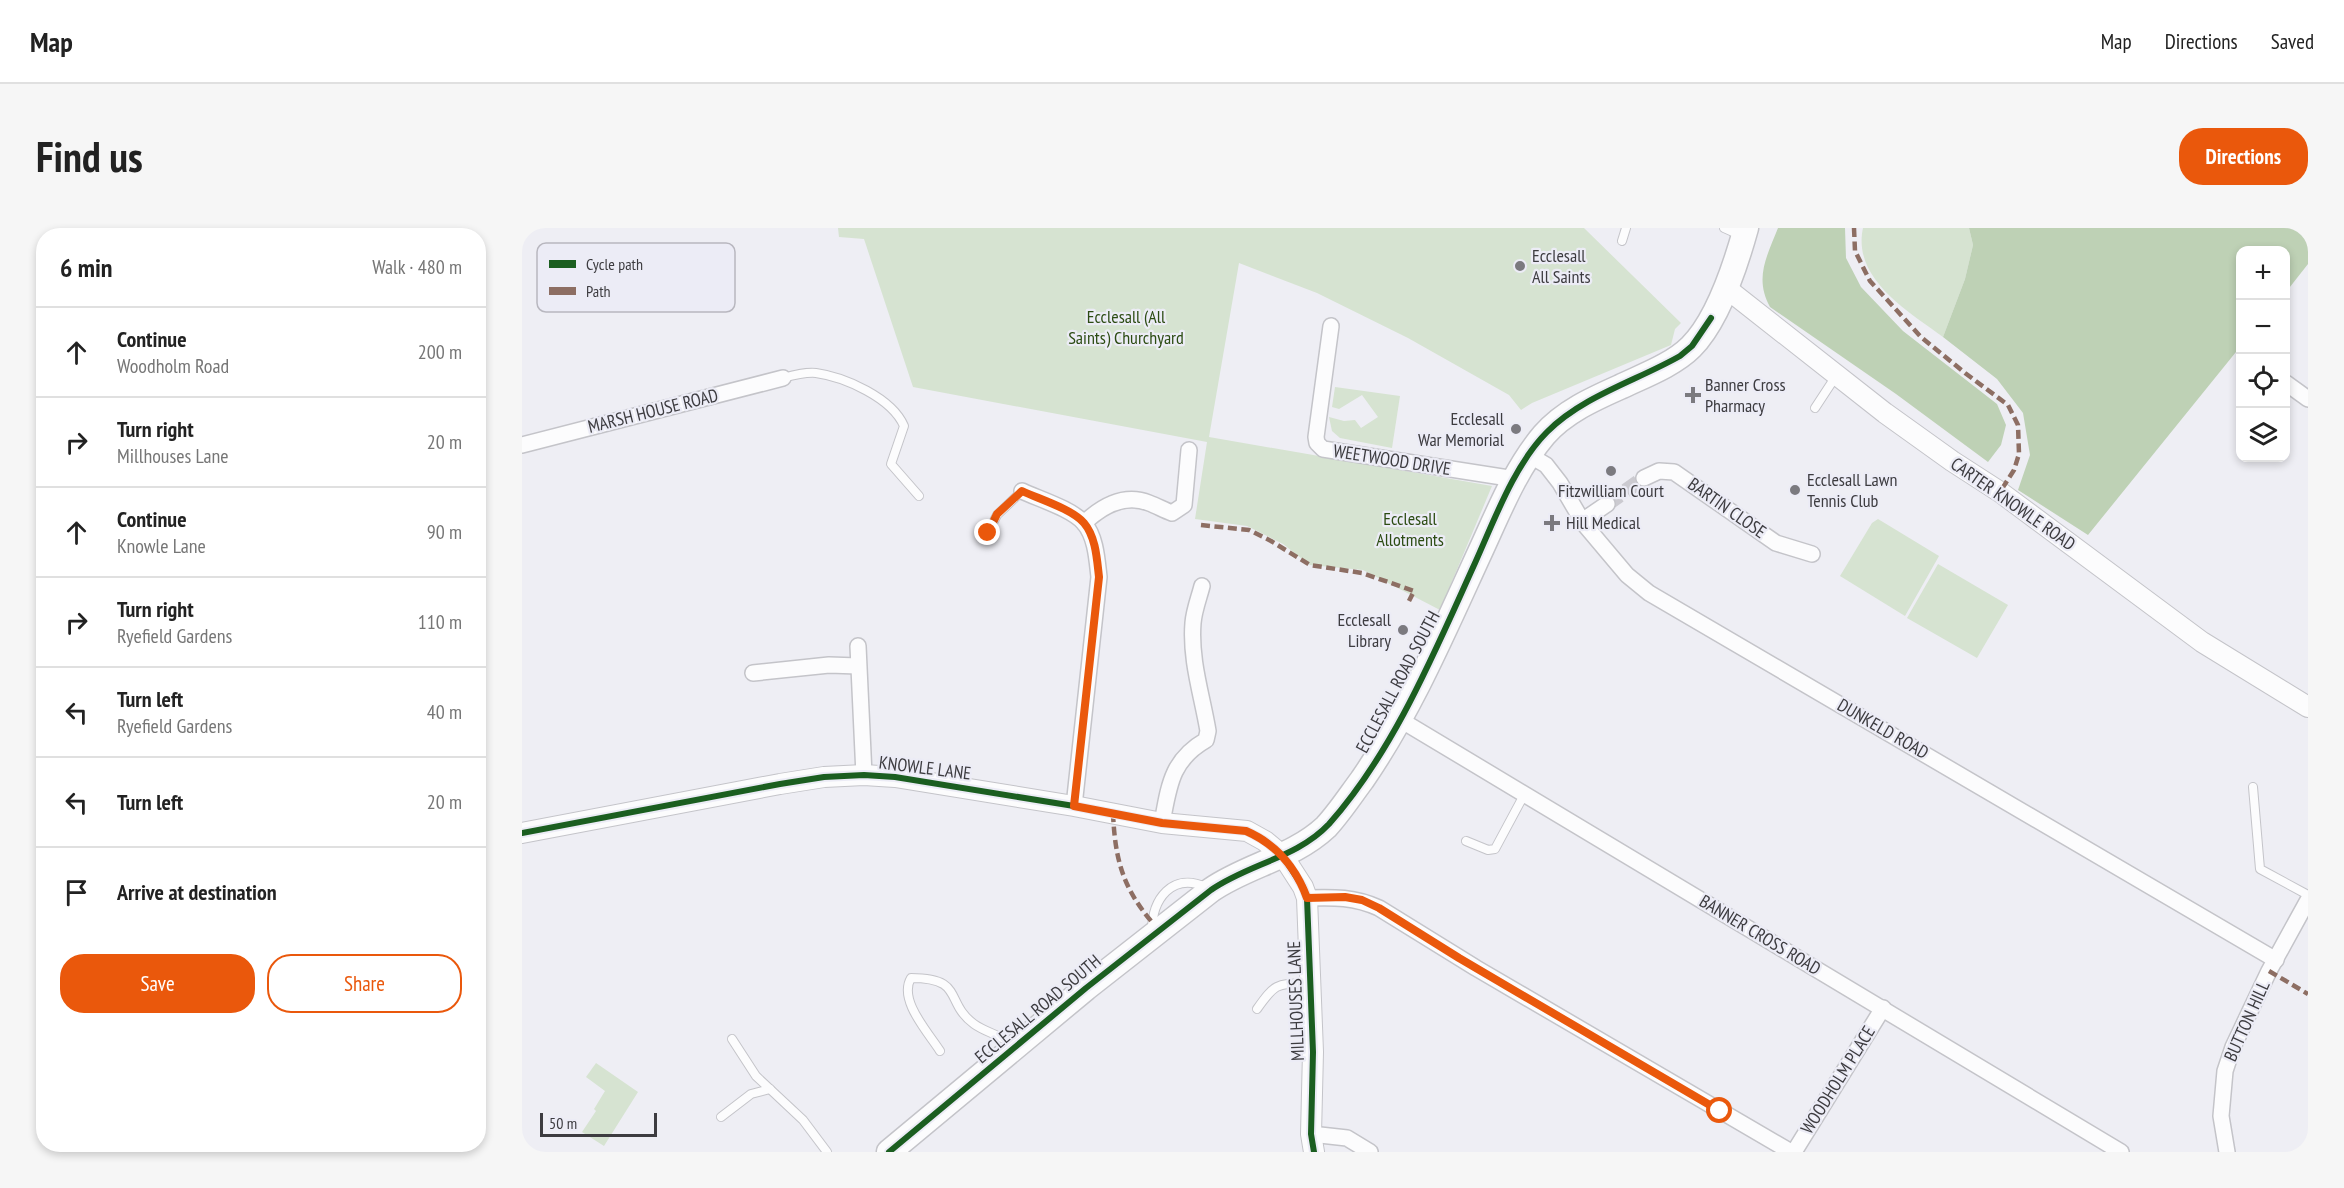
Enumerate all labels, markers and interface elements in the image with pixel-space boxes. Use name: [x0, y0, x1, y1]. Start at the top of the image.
text: Map: [30, 23, 73, 60]
text: Map: [2101, 28, 2132, 55]
text: Directions: [2165, 28, 2238, 55]
text: Saved: [2271, 28, 2314, 55]
button: Directions: [2179, 128, 2308, 185]
text: Find us: [36, 129, 143, 184]
legend: [537, 243, 735, 312]
place label: Ecclesall All Saints: [1532, 244, 1590, 288]
map controls: [2236, 246, 2290, 462]
button: +: [2236, 246, 2290, 300]
text: 6 min: [60, 251, 113, 284]
text: Walk · 480 m: [372, 254, 462, 280]
text: Cycle path: [586, 254, 643, 274]
marker: Ecclesall All Saints: [1513, 259, 1527, 273]
text: Path: [586, 281, 611, 301]
button: −: [2236, 300, 2290, 354]
park label: Ecclesall (All Saints) Churchyard: [1068, 305, 1184, 349]
text: Continue: [117, 325, 187, 353]
icon: ahead: [60, 336, 93, 369]
text: 200 m: [418, 339, 462, 365]
text: Woodholm Road: [117, 353, 229, 379]
button: locate: [2236, 354, 2290, 408]
place label: Banner Cross Pharmacy: [1705, 373, 1786, 417]
street label: MARSH HOUSE ROAD: [585, 383, 720, 438]
marker: Banner Cross Pharmacy: [1686, 388, 1700, 402]
place label: Ecclesall War Memorial: [1418, 407, 1505, 451]
button: layers: [2236, 408, 2290, 462]
text: Turn right: [117, 415, 194, 443]
marker: Ecclesall War Memorial: [1509, 422, 1523, 436]
icon: right: [60, 426, 93, 459]
text: 20 m: [427, 429, 462, 455]
street label: WEETWOOD DRIVE: [1332, 439, 1452, 480]
text: Millhouses Lane: [117, 443, 229, 469]
street label: CARTER KNOWLE ROAD: [1946, 452, 2080, 555]
marker: Fitzwilliam Court: [1604, 464, 1618, 478]
place label: Ecclesall Lawn Tennis Club: [1807, 468, 1897, 512]
street label: BARTIN CLOSE: [1684, 472, 1771, 543]
place label: Fitzwilliam Court: [1558, 479, 1664, 502]
marker: Ecclesall Lawn Tennis Club: [1788, 483, 1802, 497]
text: Continue: [117, 505, 187, 533]
park label: Ecclesall Allotments: [1376, 507, 1444, 551]
place label: Hill Medical: [1566, 511, 1641, 534]
marker: Hill Medical: [1543, 514, 1561, 532]
icon: ahead: [60, 516, 93, 549]
text: 90 m: [427, 519, 462, 545]
route end: [974, 519, 1000, 545]
text: Knowle Lane: [117, 533, 206, 559]
text: Turn right: [117, 595, 194, 623]
icon: right: [60, 606, 93, 639]
street label: ECCLESALL ROAD SOUTH: [1350, 607, 1445, 757]
place label: Ecclesall Library: [1337, 608, 1392, 652]
text: 110 m: [418, 609, 462, 635]
text: Ryefield Gardens: [117, 623, 232, 649]
marker: Ecclesall Library: [1396, 623, 1410, 637]
text: Turn left: [117, 685, 183, 713]
street label: DUNKELD ROAD: [1834, 693, 1933, 764]
icon: left: [60, 696, 93, 729]
text: 40 m: [427, 699, 462, 725]
text: Ryefield Gardens: [117, 713, 232, 739]
street label: KNOWLE LANE: [878, 750, 972, 785]
icon: left: [60, 786, 93, 819]
text: Turn left: [117, 788, 183, 816]
text: 20 m: [427, 789, 462, 815]
icon: arrive: [60, 876, 93, 909]
text: Arrive at destination: [117, 878, 277, 906]
street label: BANNER CROSS ROAD: [1695, 889, 1825, 980]
street label: MILLHOUSES LANE: [1282, 941, 1309, 1061]
street label: ECCLESALL ROAD SOUTH: [970, 949, 1105, 1068]
button: Save: [60, 954, 255, 1013]
button: Share: [267, 954, 462, 1013]
street label: BUTTON HILL: [2219, 976, 2275, 1065]
street label: WOODHOLM PLACE: [1795, 1021, 1880, 1138]
route start: [1706, 1097, 1732, 1123]
scale bar: [540, 1110, 657, 1138]
text: 50 m: [549, 1113, 577, 1133]

